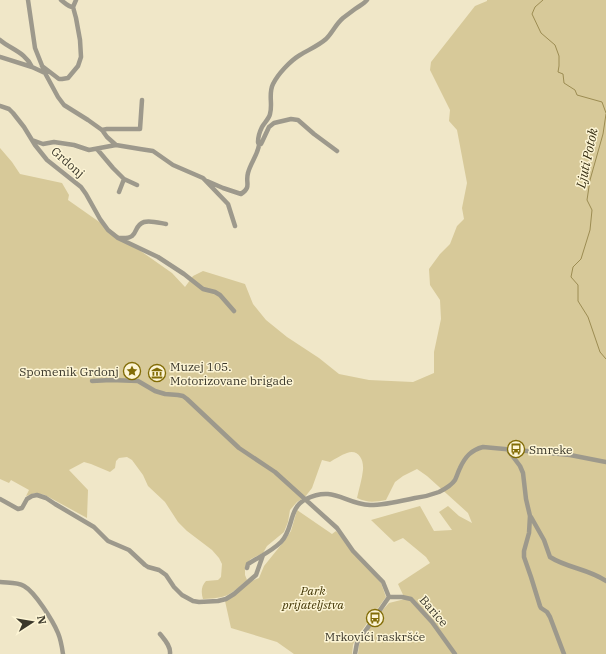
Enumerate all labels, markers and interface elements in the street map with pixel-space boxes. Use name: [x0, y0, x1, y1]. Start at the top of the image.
water label: Ljuti Potok: [572, 126, 602, 191]
street label: Grdonj: [48, 143, 88, 181]
place label: Muzej 105. Motorizovane brigade: [170, 359, 293, 388]
place icon: Spomenik Grdonj: [122, 361, 142, 381]
museum icon: Muzej 105. Motorizovane brigade: [147, 363, 167, 383]
place label: Spomenik Grdonj: [19, 364, 119, 379]
bus stop icon: Smreke: [506, 439, 526, 459]
place label: Smreke: [529, 442, 573, 457]
park label: Park prijateljstva: [280, 583, 344, 612]
street label: Barice: [416, 592, 452, 630]
north arrow: [12, 602, 52, 642]
bus stop icon: Mrkovići raskršće: [365, 608, 385, 628]
text: N: [34, 614, 50, 626]
place label: Mrkovići raskršće: [325, 629, 425, 644]

